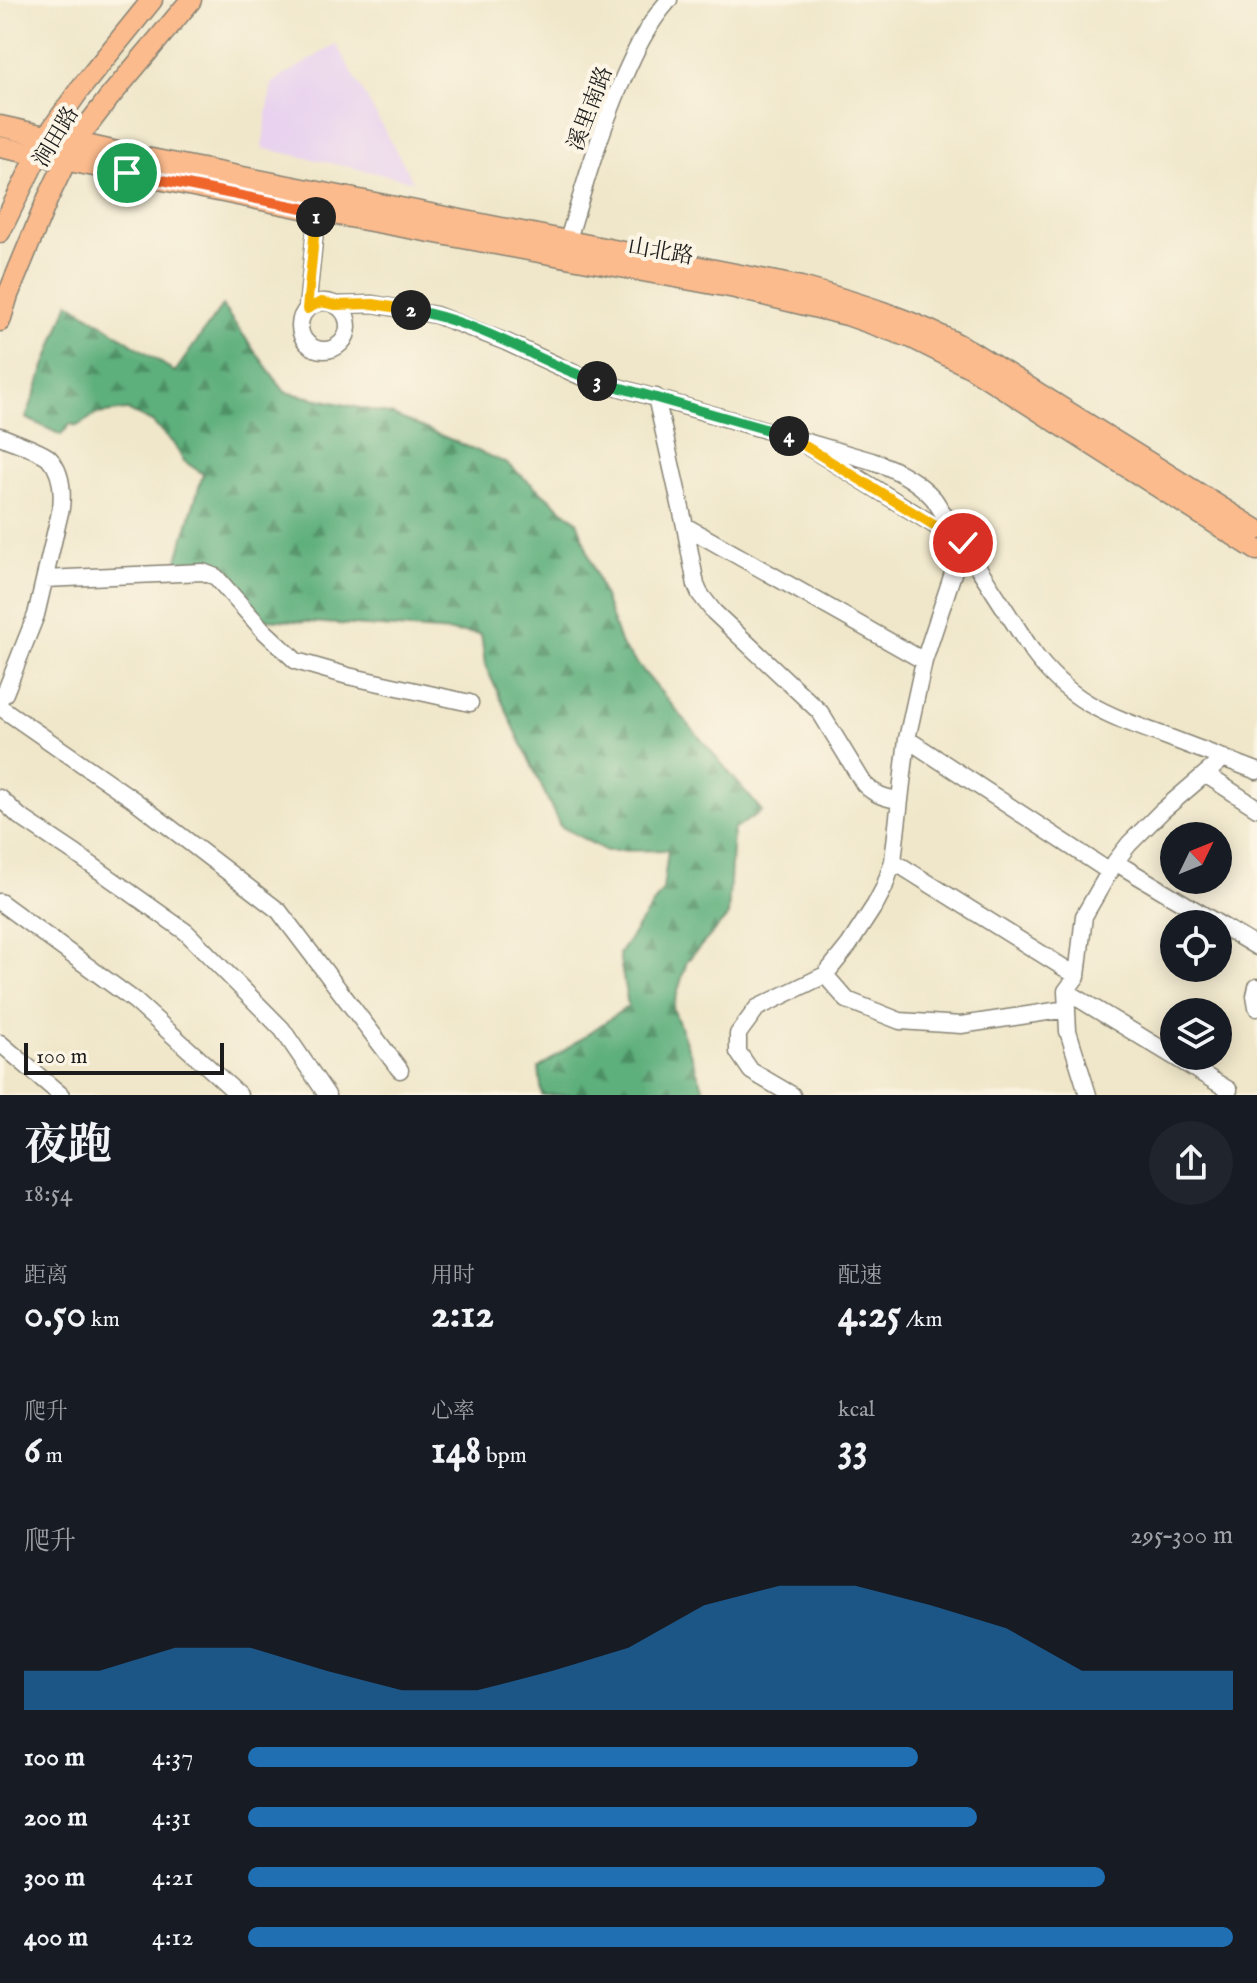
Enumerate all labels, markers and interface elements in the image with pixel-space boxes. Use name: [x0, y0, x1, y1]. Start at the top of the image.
street label: 溪里南路: [562, 63, 620, 155]
street label: 涧田路: [28, 102, 86, 173]
pin: [93, 139, 161, 207]
icon: arrive: [105, 151, 149, 195]
pin: 1: [296, 197, 336, 237]
text: 1: [312, 203, 320, 231]
street label: 山北路: [626, 232, 696, 271]
pin: 2: [391, 290, 431, 330]
text: 2: [406, 296, 416, 324]
pin: 3: [577, 361, 617, 401]
text: 3: [593, 367, 601, 395]
pin: 4: [769, 416, 809, 456]
text: 4: [784, 422, 794, 450]
pin: [929, 509, 997, 577]
icon: check: [941, 521, 985, 565]
north arrow: [1160, 822, 1232, 894]
map controls: [1160, 822, 1232, 1070]
button: locate: [1160, 910, 1232, 982]
button: layers: [1160, 998, 1232, 1070]
scale bar: [24, 1039, 224, 1075]
text: 100 m: [36, 1043, 88, 1071]
text: 夜跑: [24, 1119, 112, 1175]
button: share: [1149, 1121, 1233, 1205]
text: 18:54: [24, 1177, 73, 1210]
text: 距离: [24, 1262, 68, 1290]
text: 用时: [431, 1262, 475, 1290]
text: 配速: [838, 1262, 882, 1290]
text: 0.50: [24, 1290, 86, 1341]
text: 2:12: [431, 1290, 494, 1341]
text: 4:25: [838, 1290, 901, 1341]
text: km: [86, 1306, 120, 1334]
text: /km: [901, 1306, 942, 1334]
text: kcal: [838, 1396, 875, 1424]
text: 爬升: [24, 1398, 68, 1426]
text: 心率: [431, 1398, 475, 1426]
text: 33: [838, 1424, 868, 1475]
text: 6: [24, 1426, 41, 1477]
text: 148: [431, 1426, 481, 1477]
text: m: [41, 1442, 63, 1470]
text: bpm: [481, 1442, 527, 1470]
text: 295–300 m: [1130, 1519, 1233, 1552]
text: 爬升: [24, 1525, 76, 1558]
text: 100 m: [24, 1741, 85, 1774]
text: 4:37: [152, 1741, 193, 1774]
text: 200 m: [24, 1801, 88, 1834]
text: 4:31: [152, 1801, 191, 1834]
text: 300 m: [24, 1861, 85, 1894]
text: 4:21: [152, 1861, 194, 1894]
text: 400 m: [24, 1921, 88, 1954]
text: 4:12: [152, 1921, 194, 1954]

